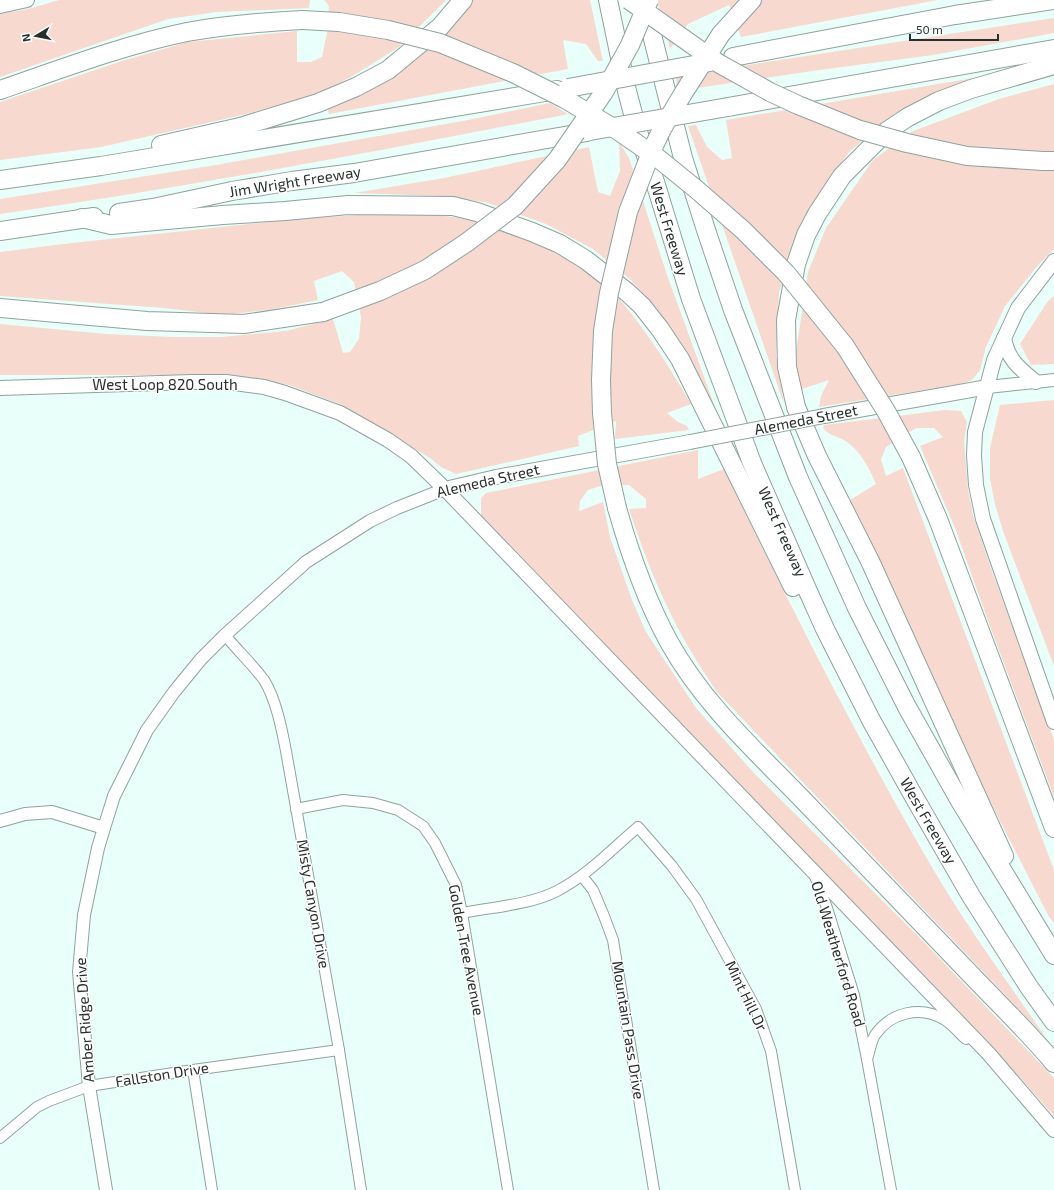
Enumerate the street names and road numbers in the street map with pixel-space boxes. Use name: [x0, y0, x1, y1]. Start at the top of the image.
street label: Jim Wright Freeway: [228, 162, 362, 200]
street label: West Freeway: [647, 180, 693, 278]
street label: West Loop 820 South: [92, 375, 238, 393]
street label: Alemeda Street: [753, 400, 859, 438]
street label: Alemeda Street: [435, 459, 541, 501]
street label: West Freeway: [755, 484, 811, 580]
street label: West Freeway: [897, 774, 961, 867]
street label: Misty Canyon Drive: [294, 838, 334, 970]
street label: Old Weatherford Road: [808, 879, 870, 1029]
street label: Golden Tree Avenue: [445, 883, 489, 1017]
street label: Amber Ridge Drive: [71, 957, 97, 1083]
street label: Mint Hill Dr: [722, 957, 772, 1034]
street label: Mountain Pass Drive: [609, 959, 649, 1100]
street label: Fallston Drive: [114, 1058, 210, 1090]

